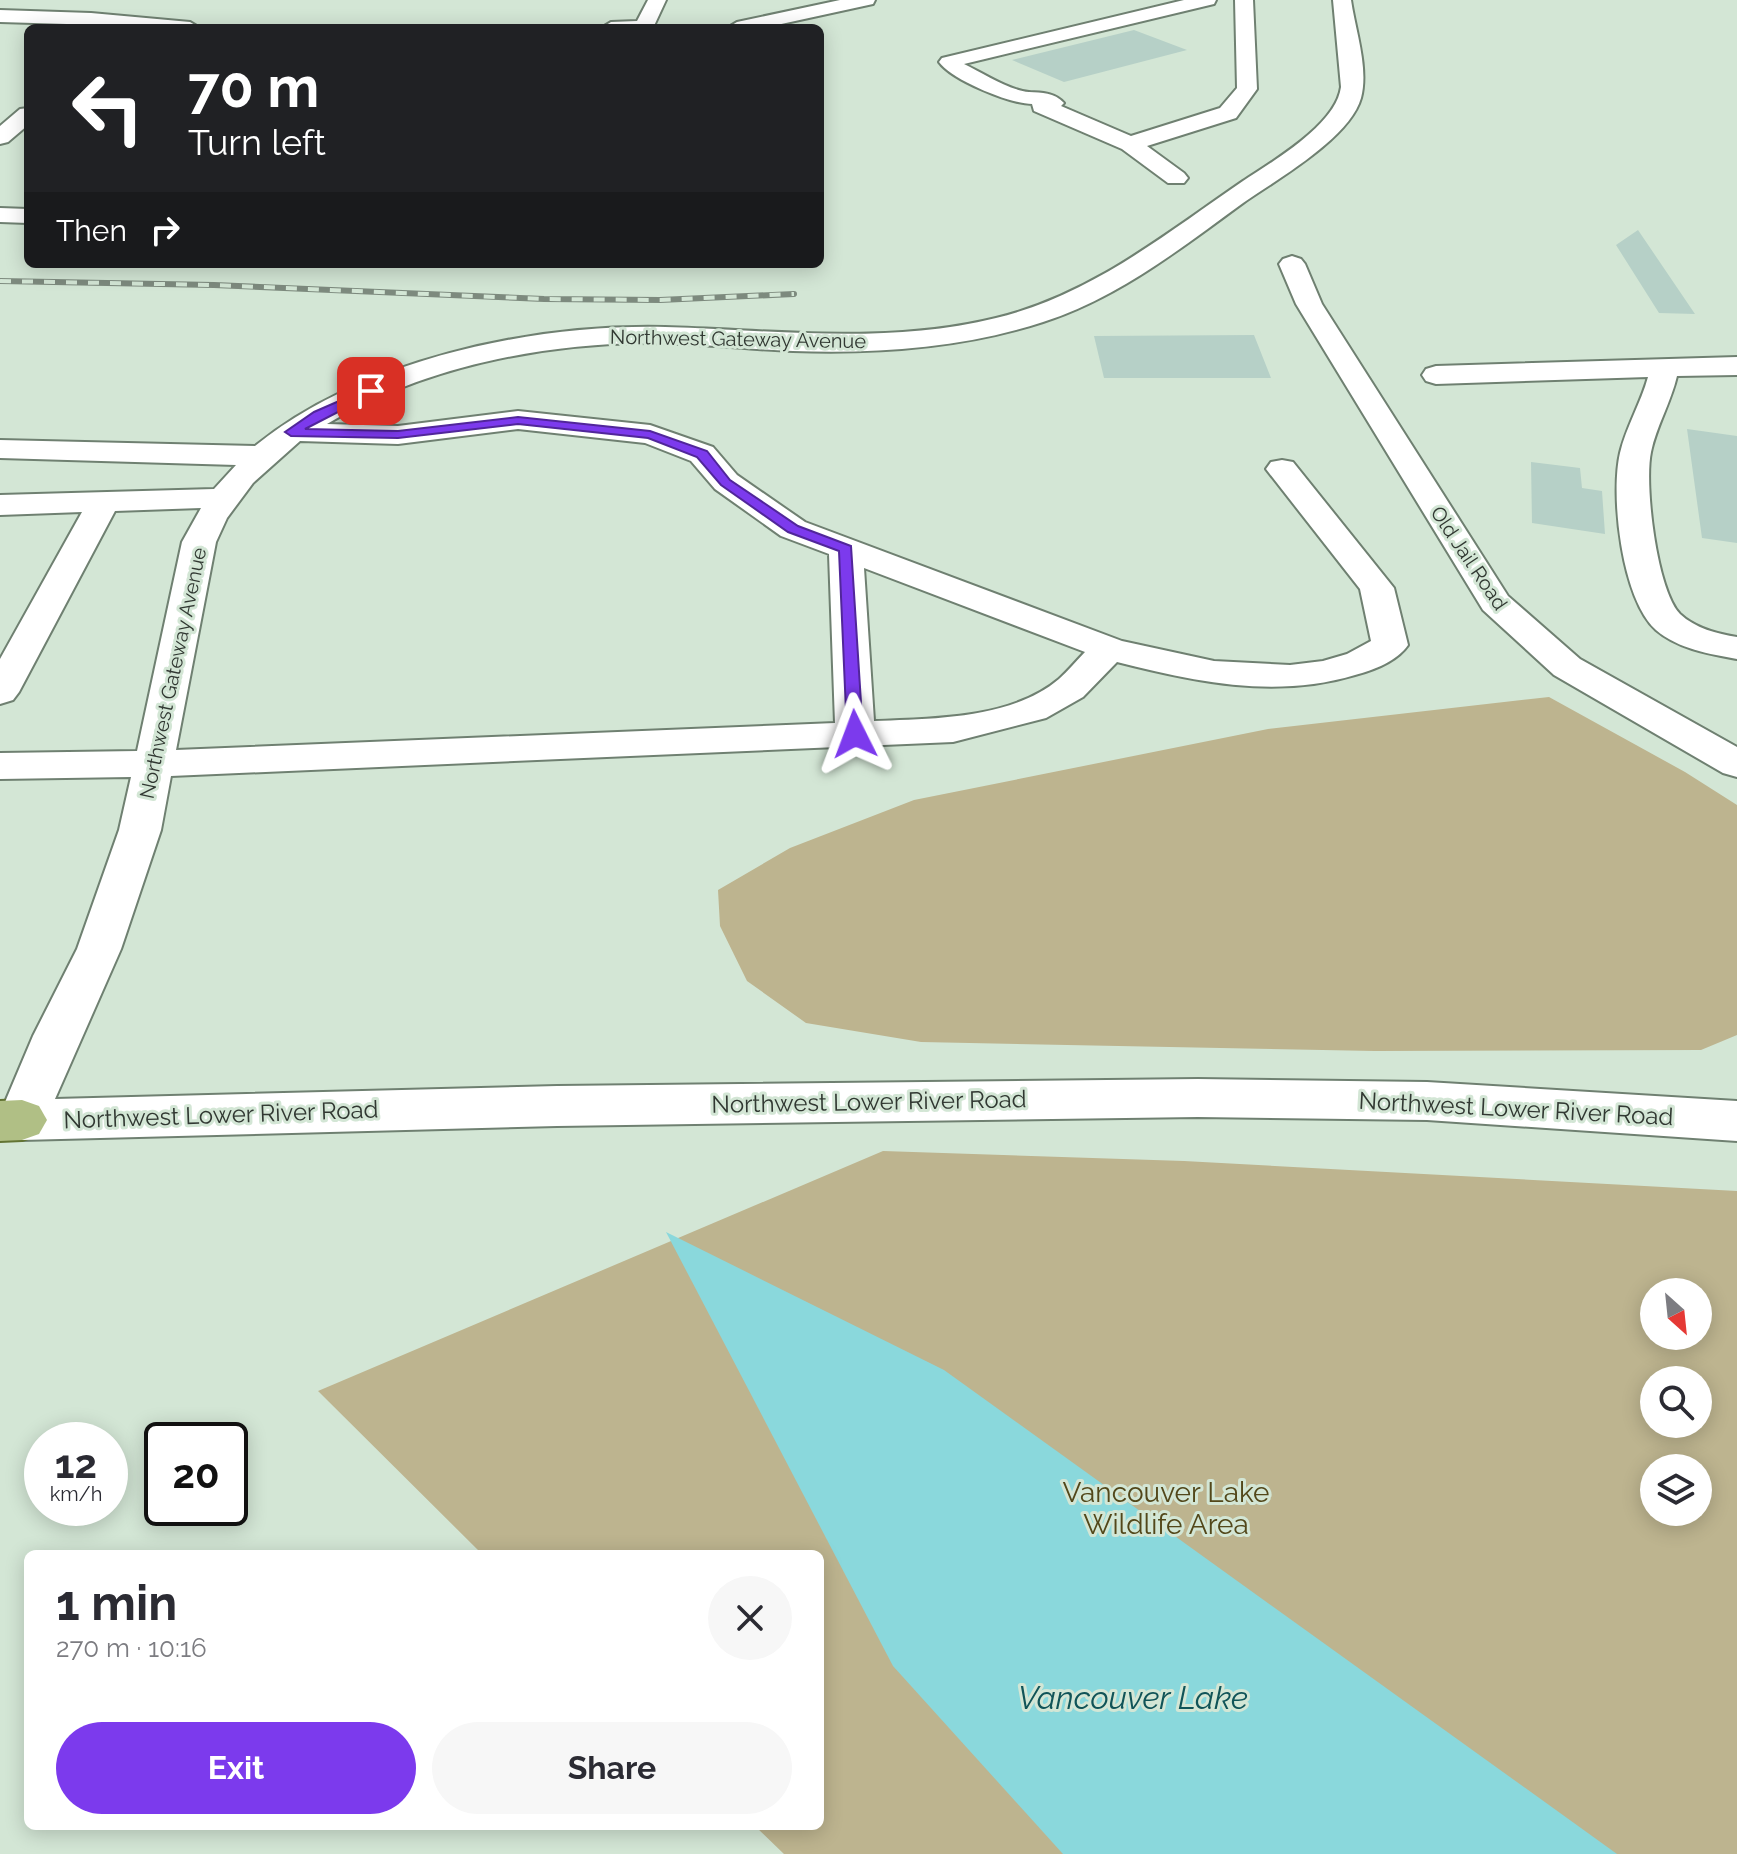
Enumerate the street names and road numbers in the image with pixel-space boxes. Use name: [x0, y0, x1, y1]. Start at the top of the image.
street label: Northwest Gateway Avenue: [610, 325, 866, 353]
street label: Old Jail Road: [1425, 502, 1513, 614]
street label: Northwest Gateway Avenue: [135, 545, 211, 801]
street label: Northwest Lower River Road: [711, 1084, 1027, 1119]
street label: Northwest Lower River Road: [1358, 1086, 1674, 1131]
street label: Northwest Lower River Road: [63, 1095, 379, 1134]

